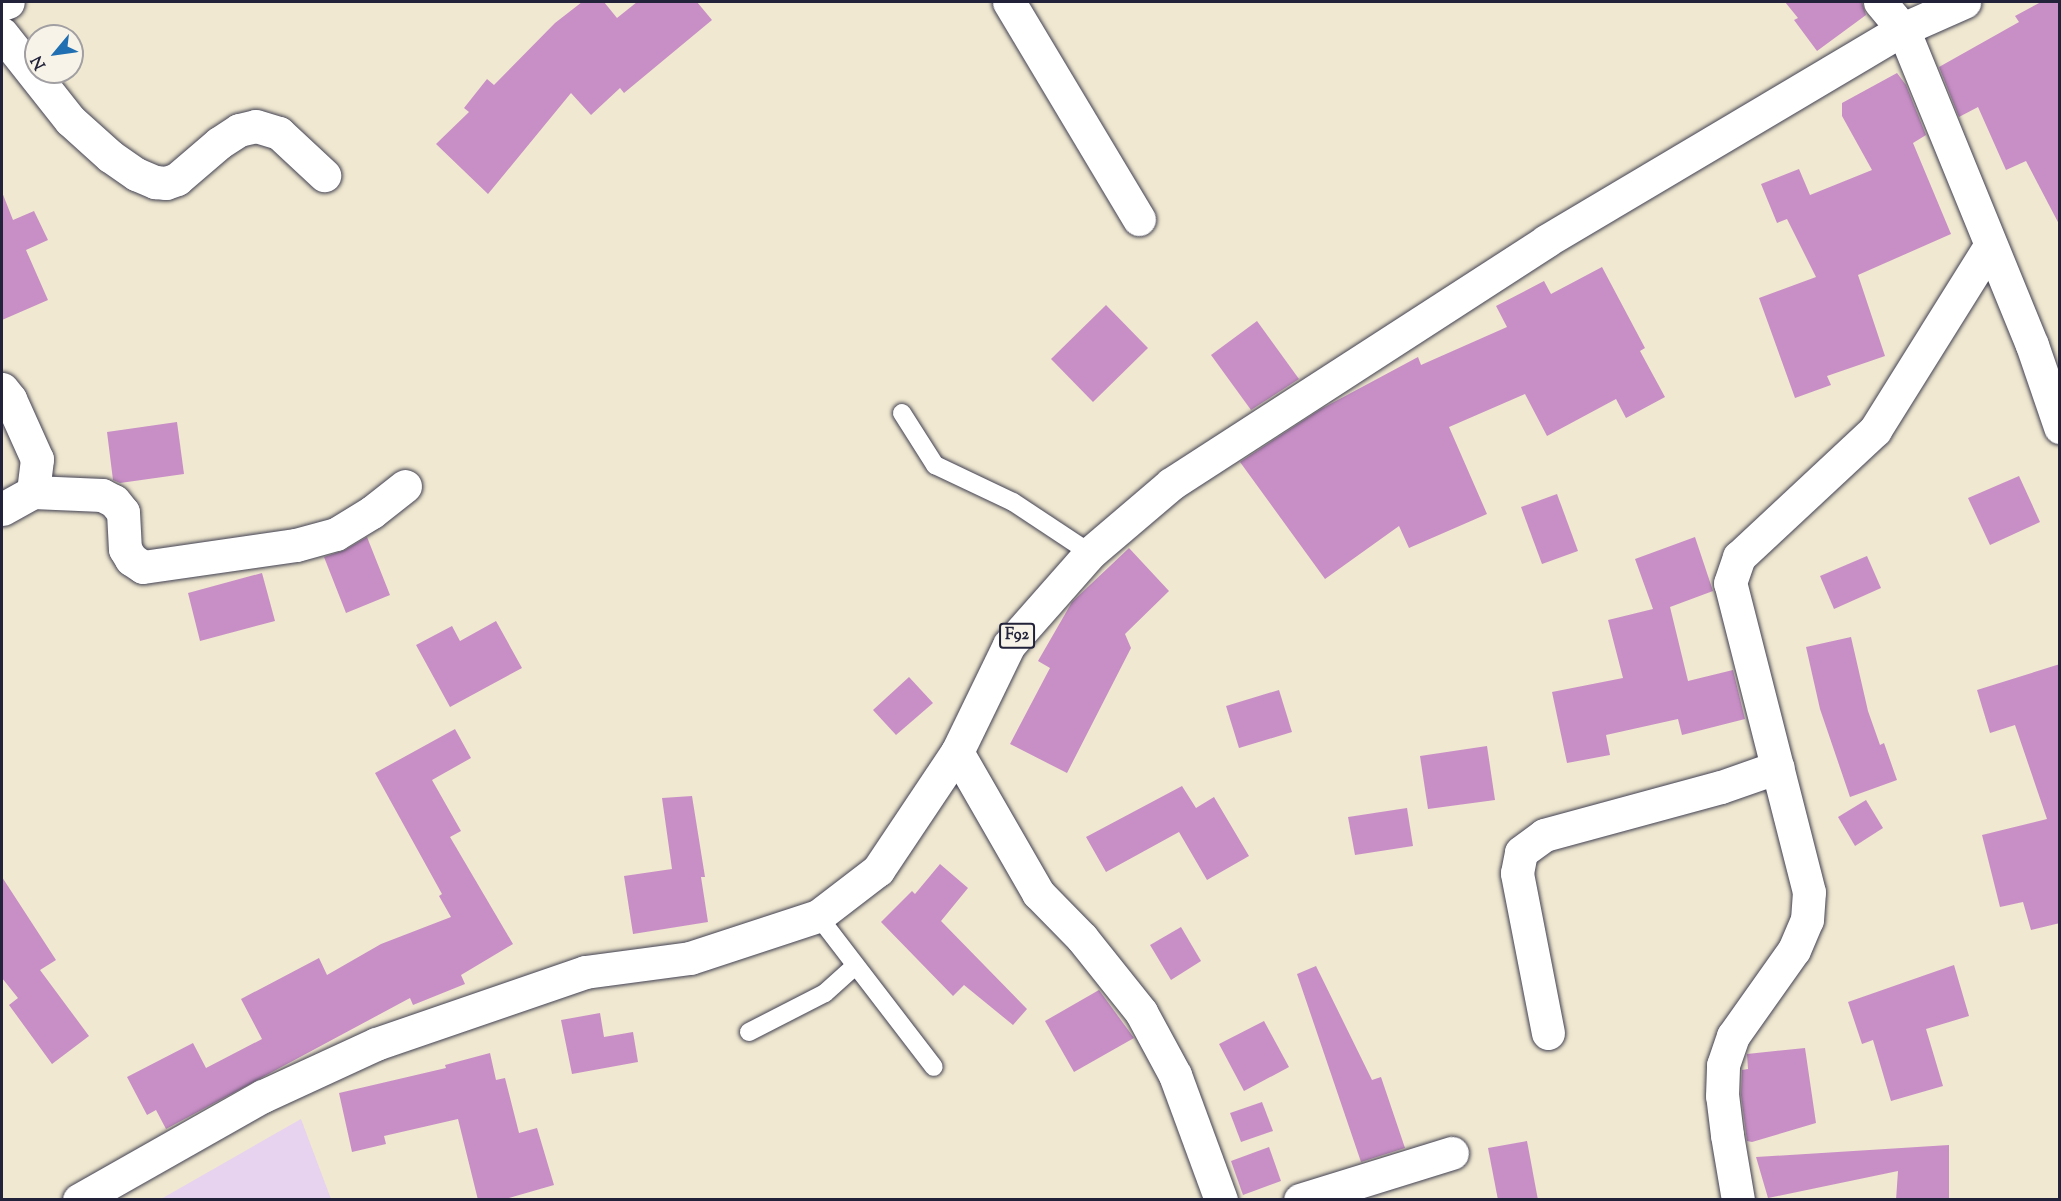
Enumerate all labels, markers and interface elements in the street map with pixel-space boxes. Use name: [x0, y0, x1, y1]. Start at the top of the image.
north arrow: [24, 24, 84, 84]
text: N: [26, 51, 53, 73]
road number: F92: [999, 623, 1035, 649]

